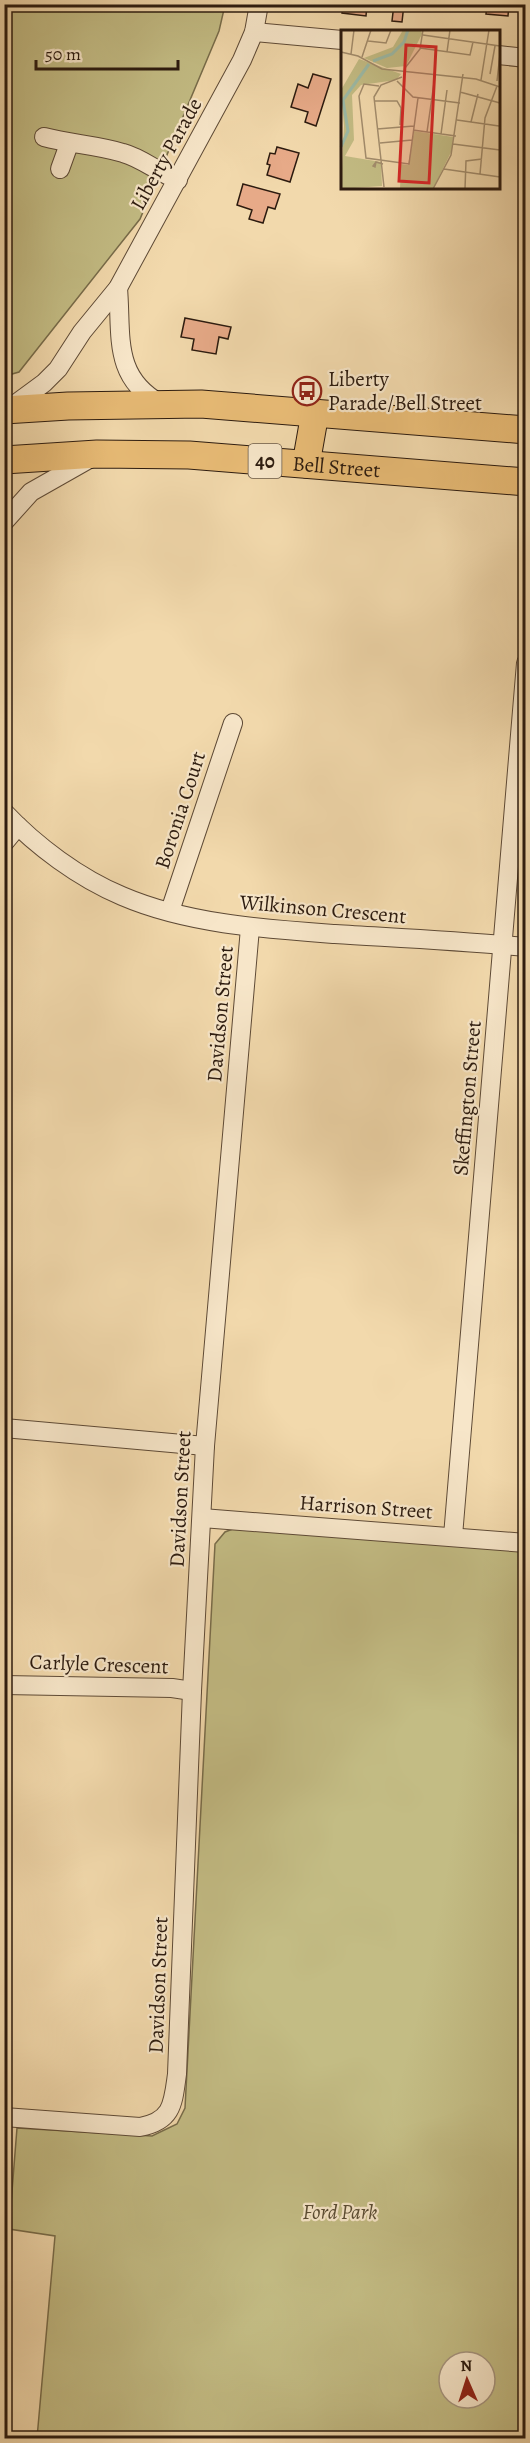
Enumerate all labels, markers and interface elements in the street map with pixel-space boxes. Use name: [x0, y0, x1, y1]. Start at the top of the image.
inset map: [341, 30, 500, 189]
scale bar: [36, 33, 178, 71]
text: 50 m: [45, 42, 81, 66]
street label: Liberty Parade: [124, 93, 208, 215]
place label: Liberty Parade/Bell Street: [328, 365, 482, 417]
bus stop icon: Liberty Parade/Bell Street: [291, 375, 323, 407]
road number: 40: [248, 444, 282, 478]
street label: Bell Street: [291, 449, 381, 484]
street label: Boronia Court: [148, 748, 212, 872]
street label: Wilkinson Crescent: [238, 888, 407, 930]
street label: Davidson Street: [200, 945, 240, 1083]
street label: Skeffington Street: [446, 1019, 488, 1177]
street label: Davidson Street: [162, 1430, 198, 1568]
street label: Harrison Street: [298, 1488, 434, 1526]
street label: Carlyle Crescent: [29, 1648, 169, 1680]
street label: Davidson Street: [142, 1916, 174, 2054]
park label: Ford Park: [303, 2198, 377, 2226]
north arrow: [437, 2350, 497, 2410]
text: N: [460, 2355, 473, 2377]

